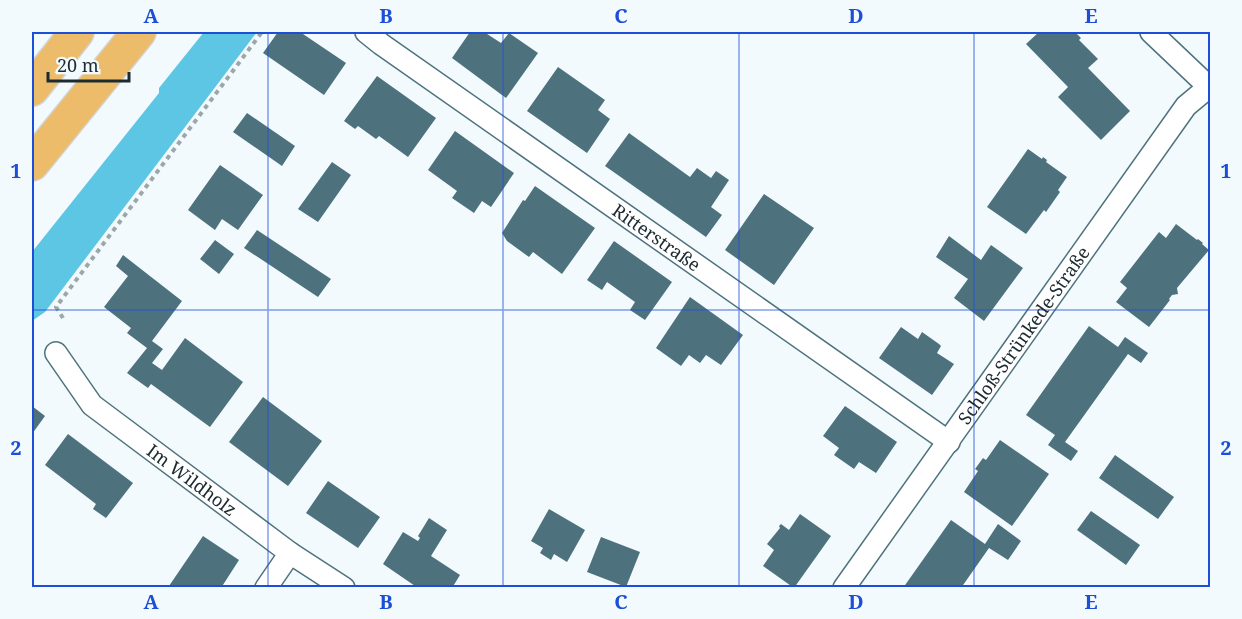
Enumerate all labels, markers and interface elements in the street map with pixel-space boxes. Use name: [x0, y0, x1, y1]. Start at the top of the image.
text: A: [143, 2, 159, 29]
text: B: [379, 2, 393, 29]
text: C: [614, 2, 628, 29]
text: D: [848, 2, 864, 29]
text: E: [1084, 2, 1098, 29]
scale bar: [48, 45, 129, 83]
text: 20 m: [57, 53, 99, 77]
text: 1: [10, 157, 22, 184]
text: 1: [1220, 157, 1232, 184]
street label: Ritterstraße: [608, 198, 706, 276]
street label: Schloß-Strünkede-Straße: [952, 241, 1095, 429]
text: 2: [10, 434, 22, 461]
text: 2: [1220, 434, 1232, 461]
street label: Im Wildholz: [142, 438, 242, 521]
text: A: [143, 588, 159, 615]
text: B: [379, 588, 393, 615]
text: C: [614, 588, 628, 615]
text: D: [848, 588, 864, 615]
text: E: [1084, 588, 1098, 615]

